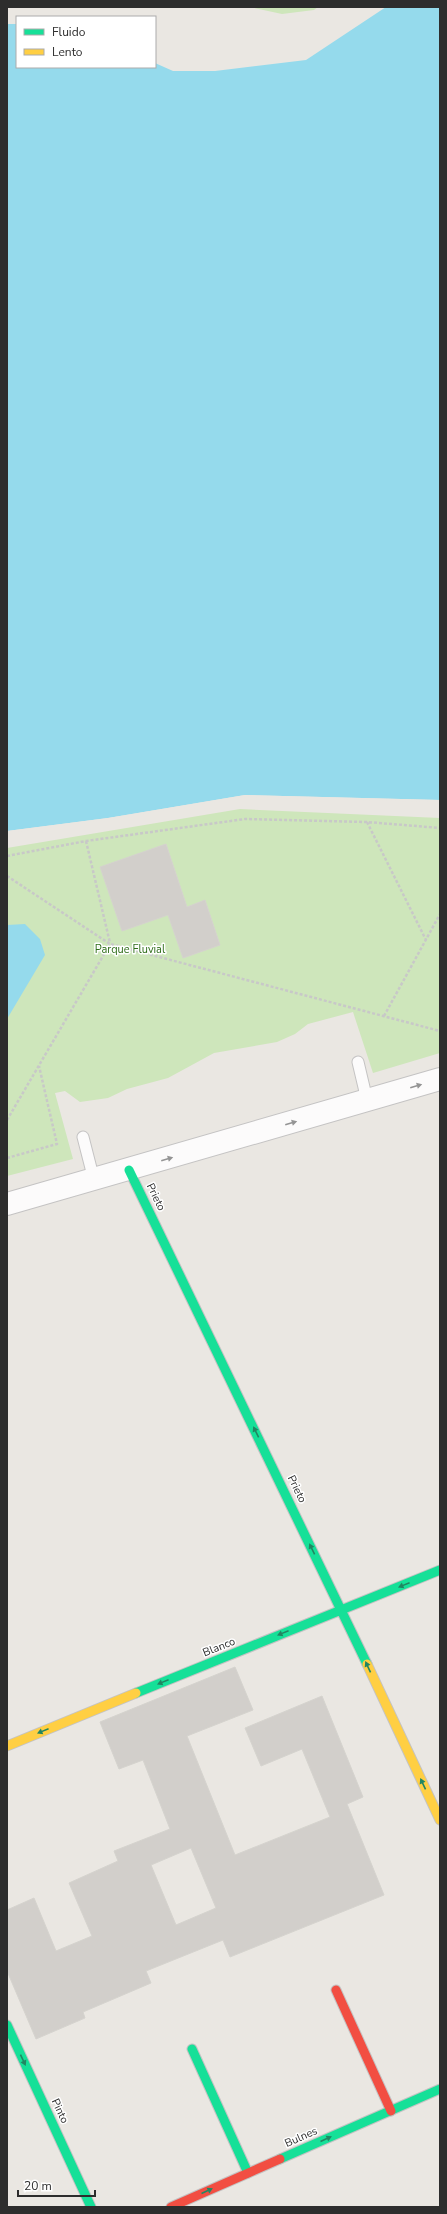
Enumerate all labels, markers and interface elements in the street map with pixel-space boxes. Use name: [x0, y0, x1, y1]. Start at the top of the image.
legend: [16, 16, 156, 68]
text: Fluido: [52, 24, 86, 40]
text: Lento: [52, 44, 83, 60]
park label: Parque Fluvial: [95, 942, 166, 957]
one-way arrow: [410, 1083, 422, 1089]
one-way arrow: [286, 1120, 298, 1126]
one-way arrow: [161, 1156, 173, 1162]
street label: Prieto: [143, 1181, 169, 1213]
one-way arrow: [253, 1427, 259, 1438]
street label: Prieto: [284, 1473, 310, 1505]
one-way arrow: [309, 1544, 315, 1555]
one-way arrow: [397, 1582, 409, 1588]
one-way arrow: [277, 1631, 289, 1637]
street label: Blanco: [200, 1634, 238, 1660]
one-way arrow: [365, 1661, 371, 1672]
one-way arrow: [157, 1679, 169, 1686]
one-way arrow: [36, 1729, 48, 1735]
one-way arrow: [420, 1779, 426, 1790]
one-way arrow: [20, 2055, 26, 2066]
street label: Pinto: [48, 2096, 72, 2126]
street label: Bulnes: [282, 2123, 320, 2151]
one-way arrow: [320, 2136, 331, 2142]
scale bar: [18, 2172, 95, 2198]
text: 20 m: [24, 2178, 52, 2194]
one-way arrow: [201, 2188, 213, 2194]

